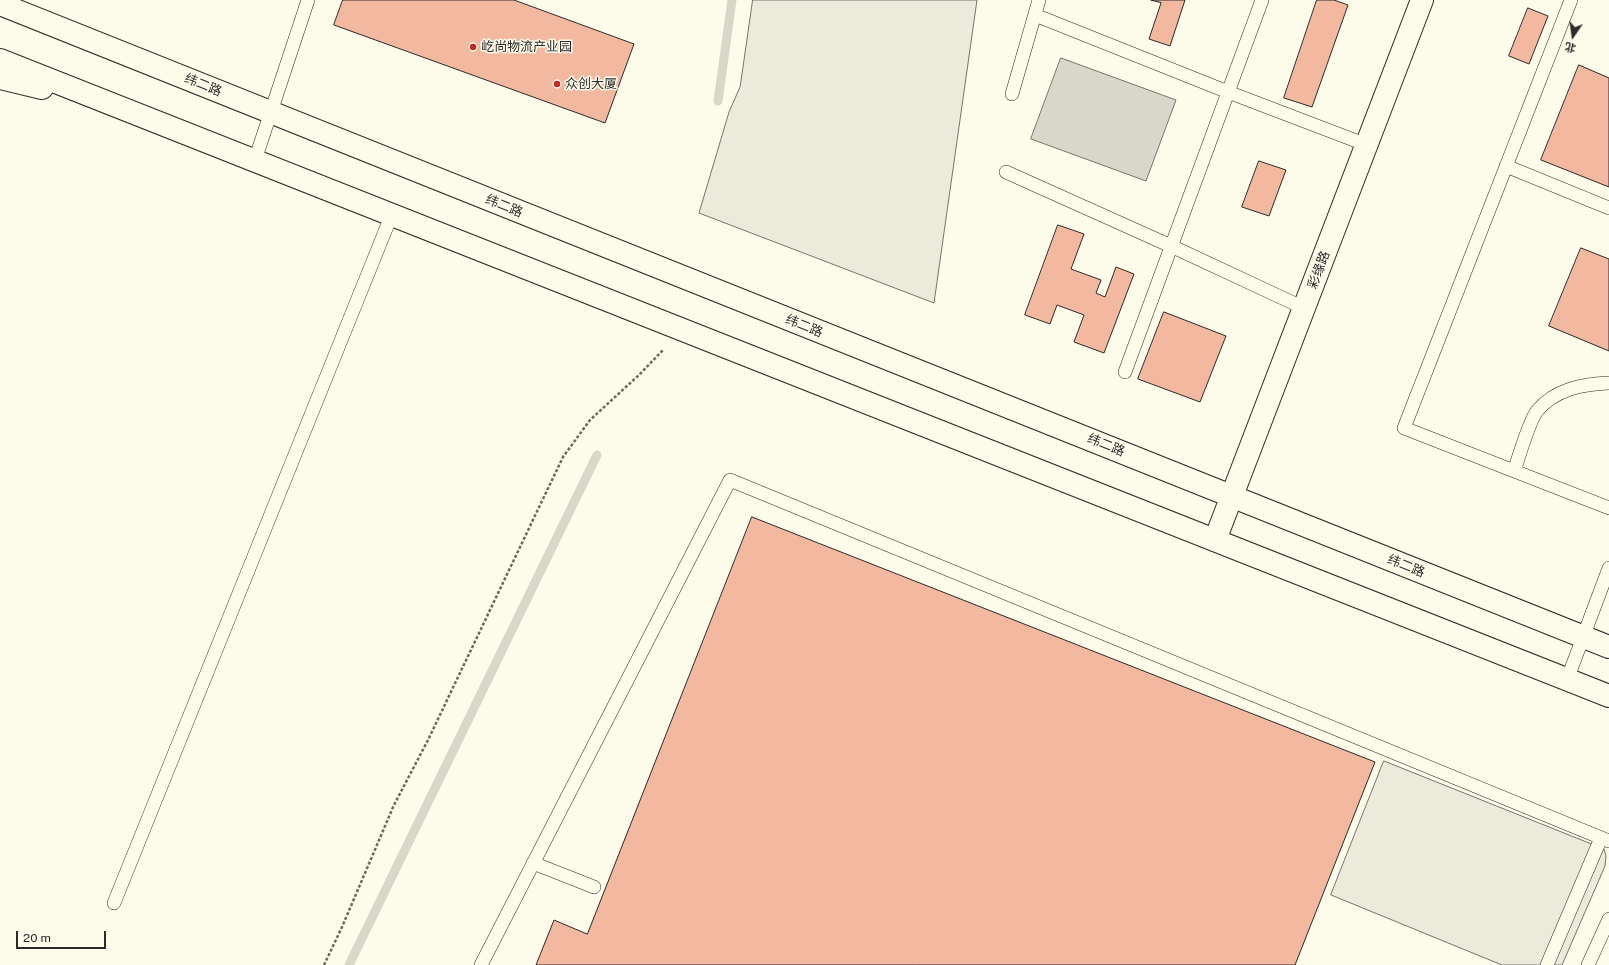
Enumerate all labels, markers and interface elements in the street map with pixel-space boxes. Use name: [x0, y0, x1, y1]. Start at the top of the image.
north arrow: [1553, 16, 1593, 56]
place label: 屹尚物流产业园: [481, 39, 572, 55]
text: 北: [1564, 41, 1577, 55]
marker: 屹尚物流产业园: [468, 42, 478, 52]
street label: 纬二路: [182, 70, 224, 100]
place label: 众创大厦: [565, 76, 617, 92]
marker: 众创大厦: [552, 79, 562, 89]
street label: 纬二路: [483, 191, 525, 221]
street label: 彩缘路: [1305, 249, 1333, 291]
street label: 纬二路: [783, 311, 825, 341]
street label: 纬二路: [1085, 430, 1127, 460]
street label: 纬二路: [1385, 551, 1427, 581]
scale bar: [18, 923, 108, 949]
text: 20 m: [23, 931, 51, 945]

